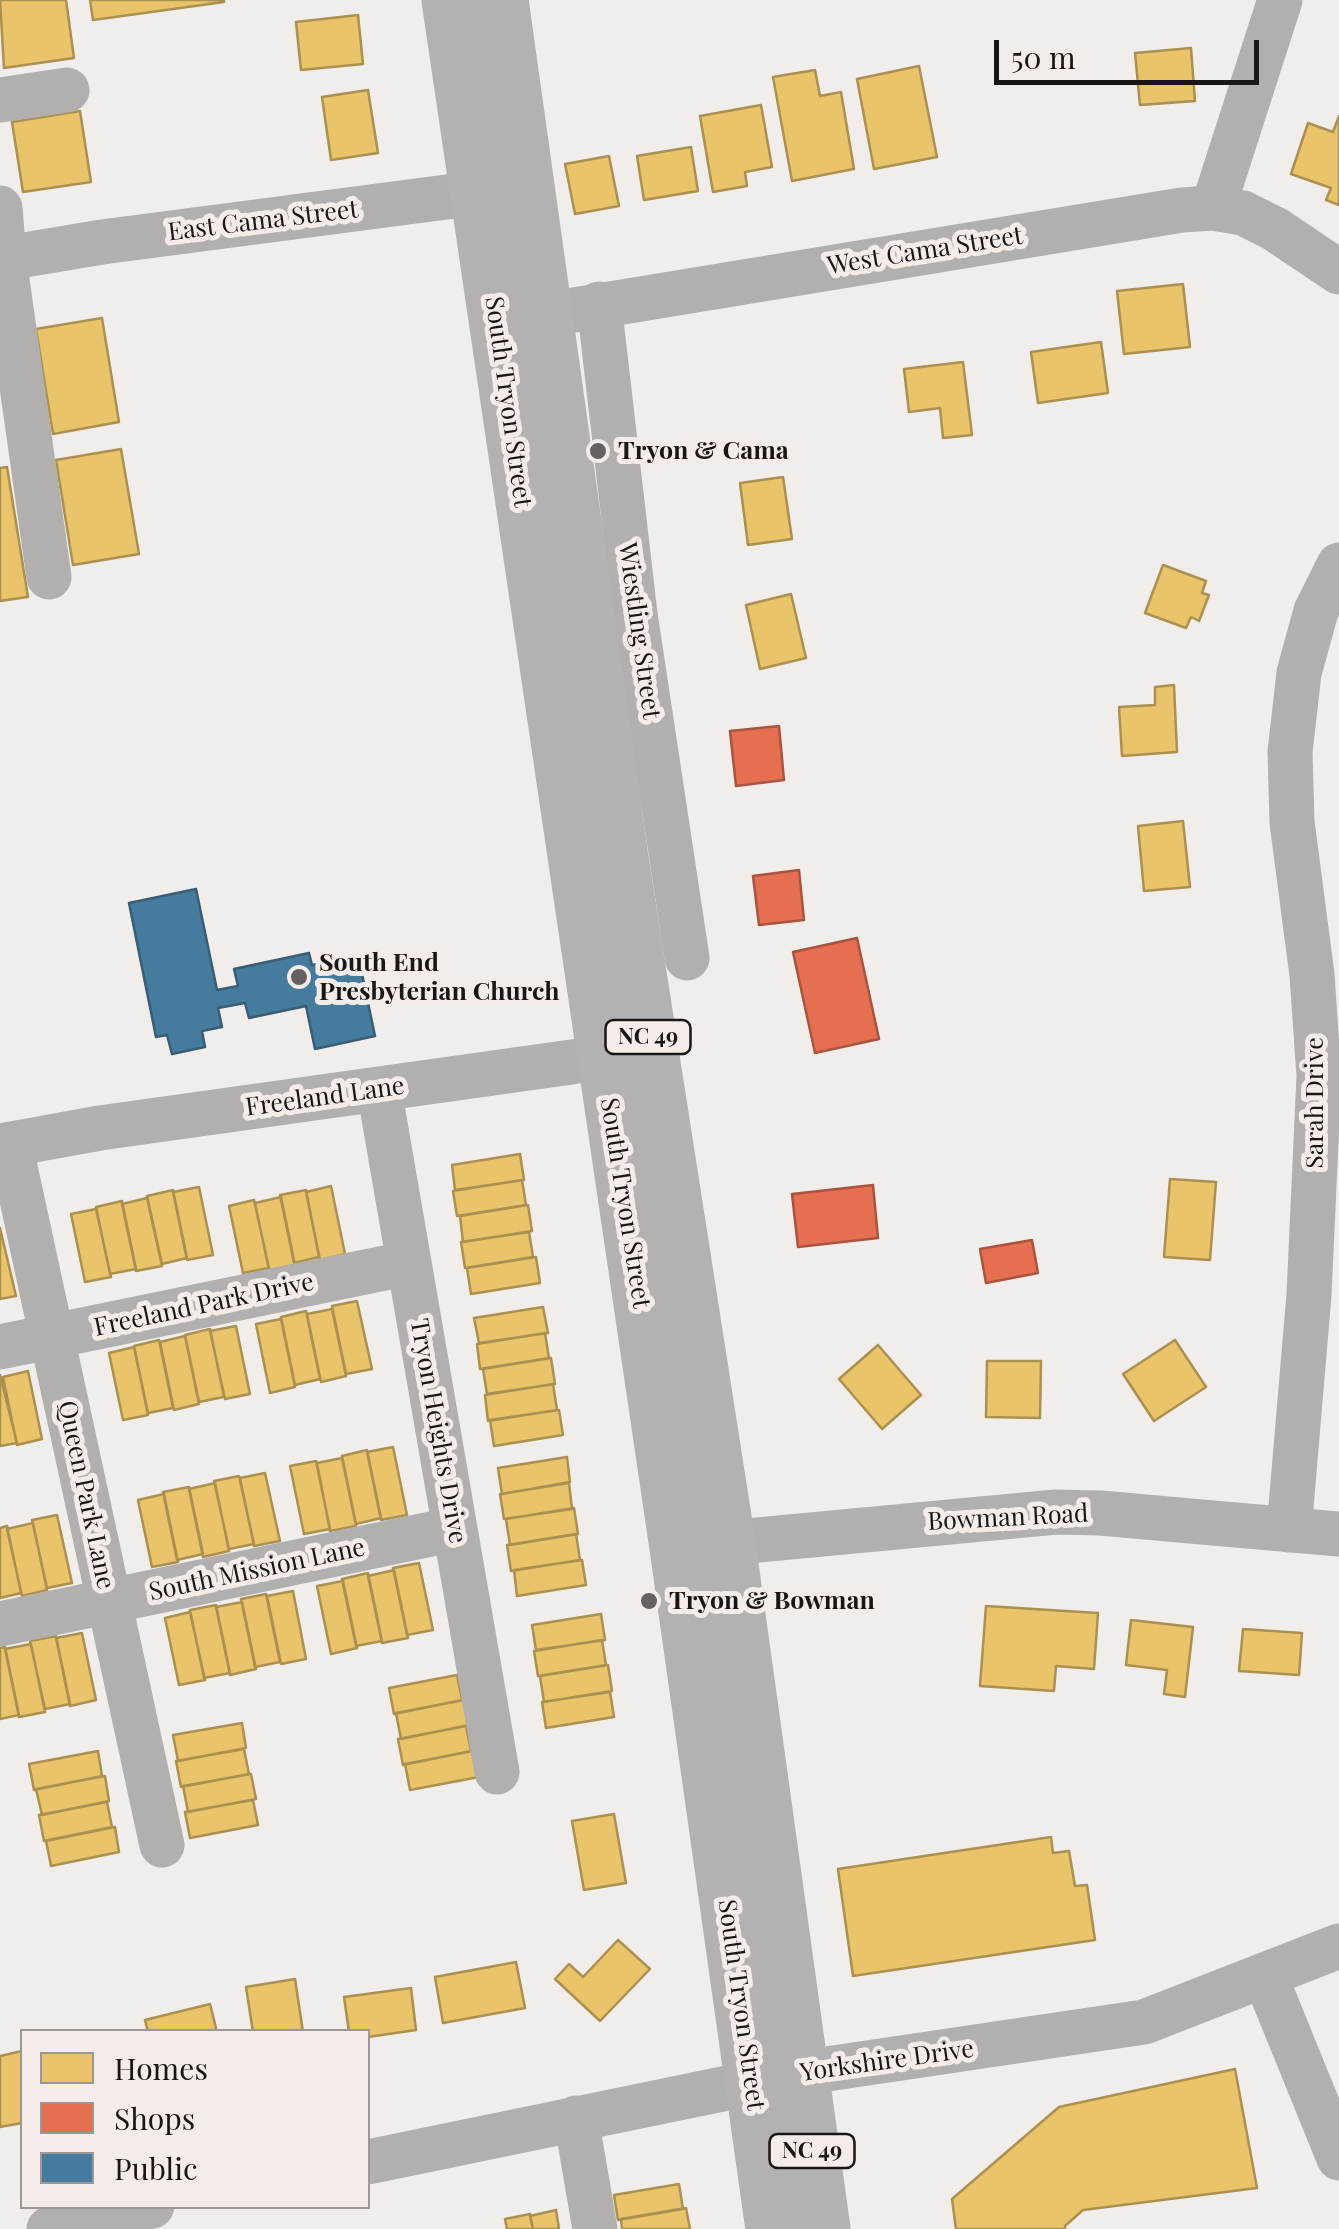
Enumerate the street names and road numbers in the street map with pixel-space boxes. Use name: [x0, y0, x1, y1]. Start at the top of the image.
street label: East Cama Street: [166, 194, 360, 248]
street label: West Cama Street: [825, 221, 1025, 281]
street label: South Tryon Street: [478, 295, 538, 509]
street label: Wiestling Street: [612, 541, 666, 721]
road number: NC 49: [606, 1020, 690, 1054]
street label: Sarah Drive: [1300, 1037, 1330, 1169]
street label: Freeland Lane: [244, 1071, 406, 1123]
street label: South Tryon Street: [594, 1096, 656, 1310]
street label: Freeland Park Drive: [91, 1267, 317, 1343]
street label: Tryon Heights Drive: [403, 1316, 473, 1546]
street label: Queen Park Lane: [51, 1398, 121, 1592]
street label: Bowman Road: [927, 1499, 1089, 1537]
street label: South Mission Lane: [146, 1532, 368, 1608]
street label: South Tryon Street: [711, 1898, 771, 2112]
street label: Yorkshire Drive: [798, 2034, 976, 2088]
road number: NC 49: [770, 2134, 854, 2168]

